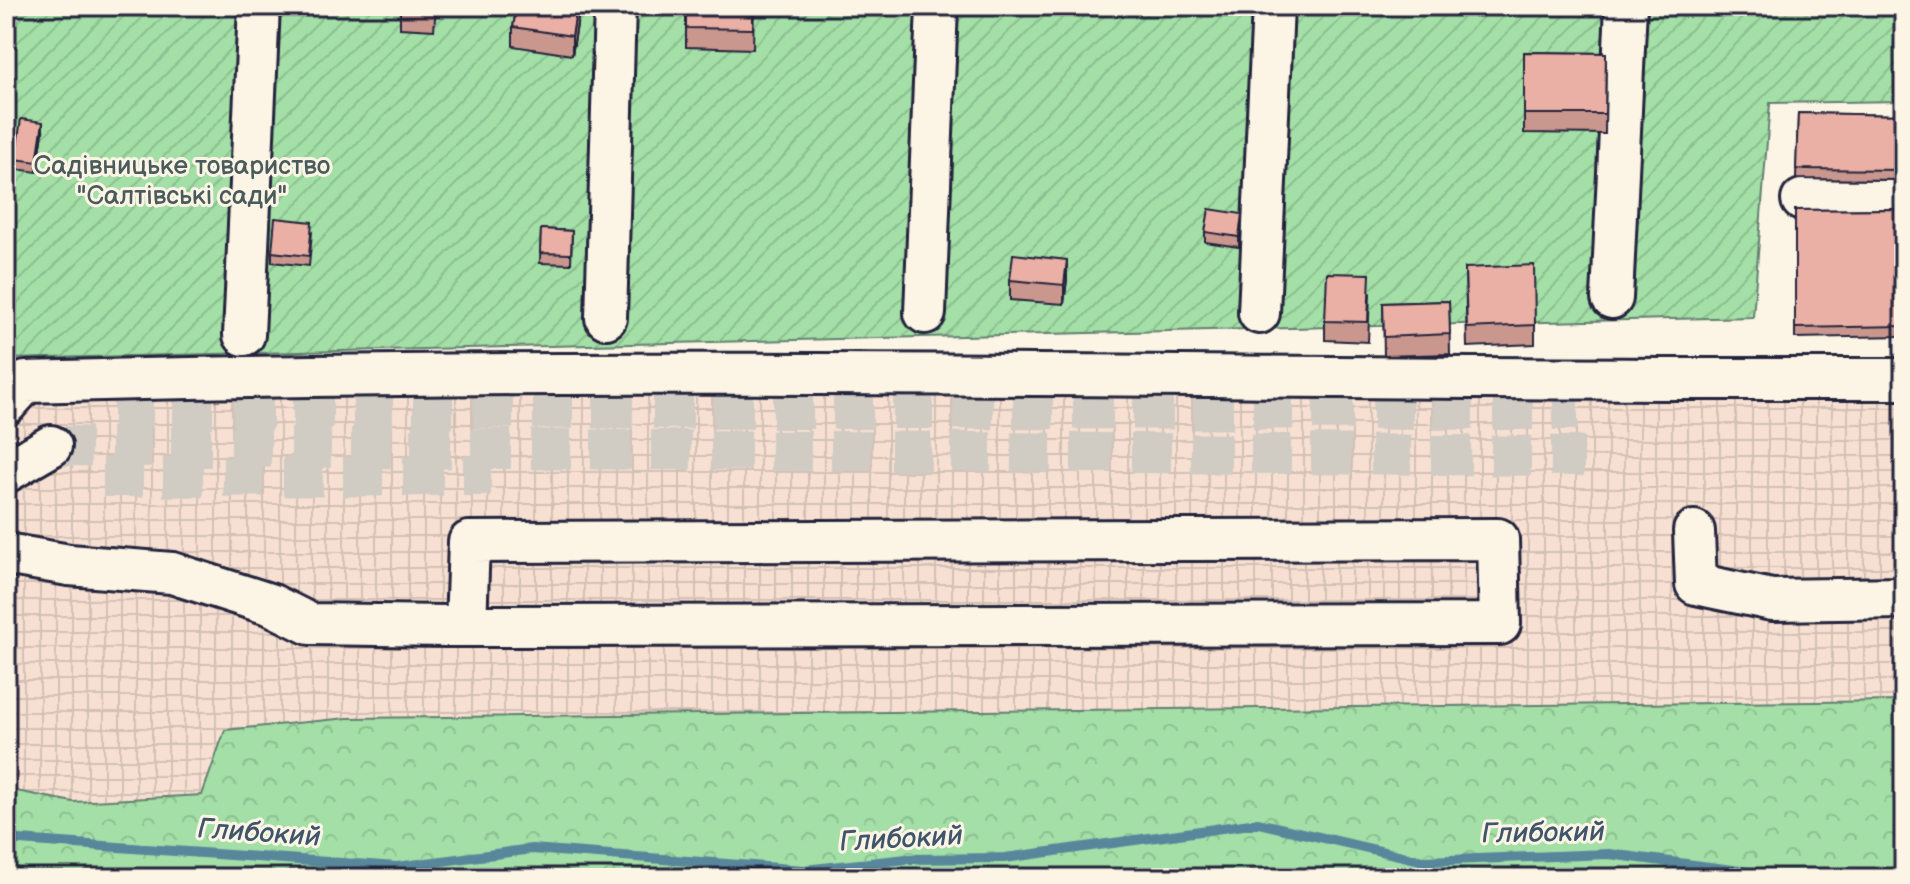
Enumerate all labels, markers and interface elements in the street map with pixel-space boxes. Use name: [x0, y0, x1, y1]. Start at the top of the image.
park label: Садівницьке товариство "Салтівські сади": [34, 151, 330, 212]
water label: Глибокий: [196, 812, 322, 854]
water label: Глибокий: [1481, 815, 1605, 851]
water label: Глибокий: [838, 819, 964, 859]

